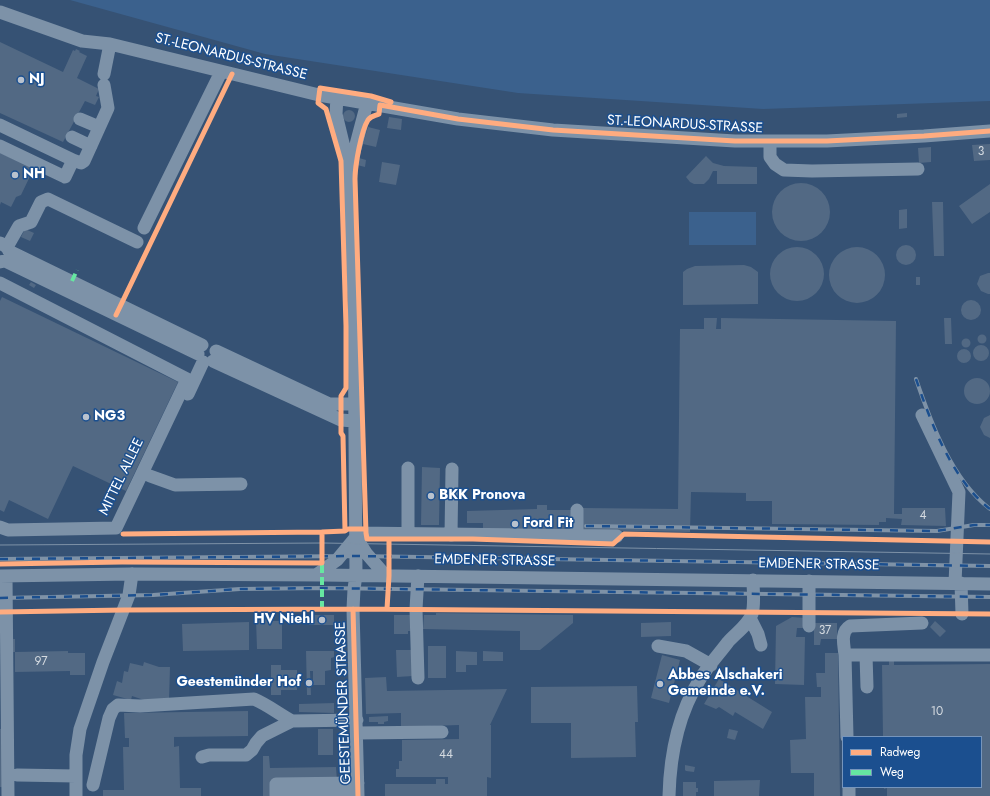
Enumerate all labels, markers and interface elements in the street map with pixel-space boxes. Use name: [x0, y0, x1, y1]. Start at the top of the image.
street label: ST.-LEONARDUS-STRASSE: [153, 30, 309, 84]
place label: NJ: [29, 72, 45, 88]
marker: NJ: [16, 75, 26, 85]
street label: ST.-LEONARDUS-STRASSE: [607, 113, 763, 137]
house number: 3: [978, 145, 984, 159]
place label: NH: [23, 167, 45, 183]
marker: NH: [10, 170, 20, 180]
place label: NG3: [94, 409, 125, 425]
marker: NG3: [81, 412, 91, 422]
street label: MITTEL ALLEE: [96, 436, 148, 518]
place label: BKK Pronova: [439, 488, 525, 504]
marker: BKK Pronova: [426, 491, 436, 501]
house number: 4: [920, 509, 926, 523]
place label: Ford Fit: [523, 516, 573, 532]
marker: Ford Fit: [510, 519, 520, 529]
street label: EMDENER STRASSE: [434, 552, 556, 570]
street label: EMDENER STRASSE: [758, 556, 880, 574]
place label: HV Niehl: [254, 612, 314, 628]
marker: HV Niehl: [317, 615, 327, 625]
street label: GEESTEMÜNDER STRASSE: [333, 621, 355, 785]
house number: 37: [819, 624, 831, 638]
house number: 97: [35, 655, 47, 669]
place label: Abbes Alschakeri Gemeinde e.V.: [668, 668, 783, 700]
place label: Geestemünder Hof: [176, 675, 301, 691]
marker: Geestemünder Hof: [304, 678, 314, 688]
marker: Abbes Alschakeri Gemeinde e.V.: [655, 679, 665, 689]
house number: 10: [931, 705, 943, 719]
legend: [842, 736, 982, 788]
text: Radweg: [880, 743, 920, 761]
house number: 44: [439, 748, 453, 762]
text: Weg: [880, 763, 904, 781]

